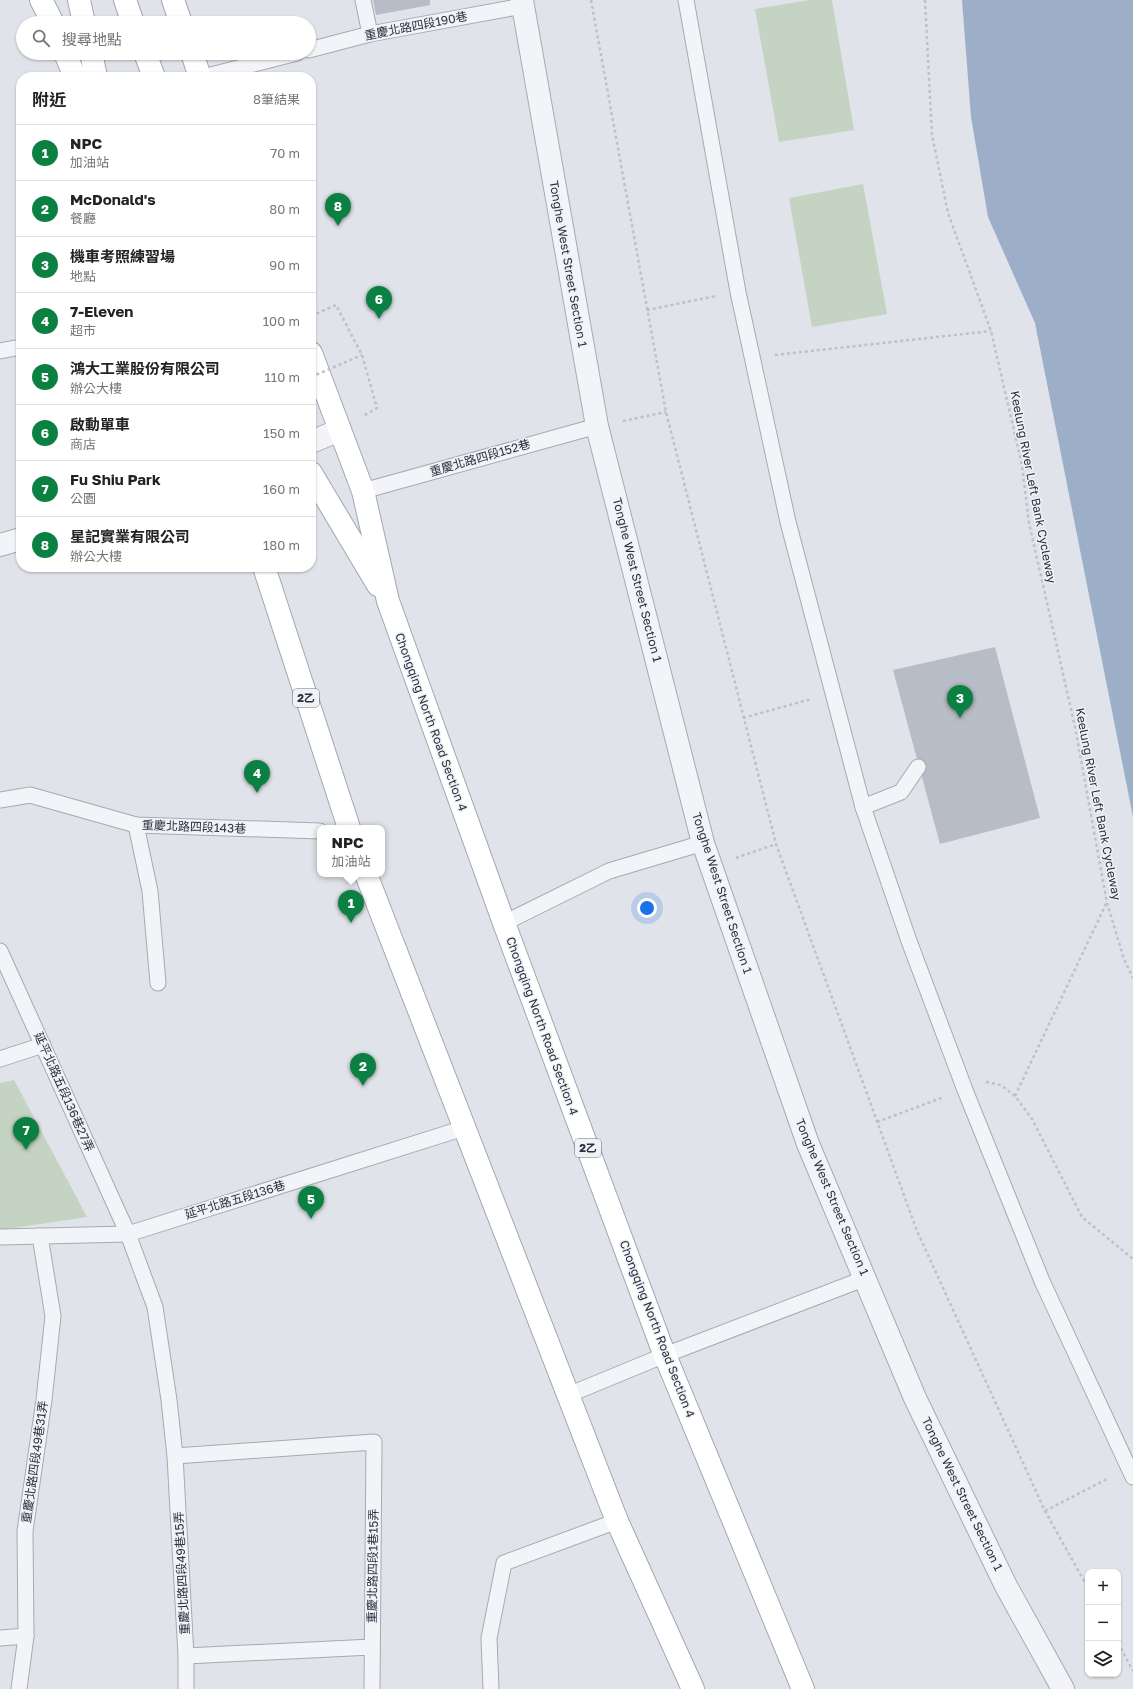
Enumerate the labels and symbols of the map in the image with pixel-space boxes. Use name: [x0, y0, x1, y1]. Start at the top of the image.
street label: 重慶北路四段190巷: [363, 8, 469, 43]
street label: Tonghe West Street Section 1: [546, 179, 591, 349]
pin: 8: [325, 193, 351, 226]
pin: 6: [366, 286, 392, 319]
street label: Keelung River Left Bank Cycleway: [1007, 389, 1060, 585]
street label: 重慶北路四段152巷: [428, 436, 532, 479]
street label: Tonghe West Street Section 1: [610, 496, 665, 664]
street label: Chongqing North Road Section 4: [392, 631, 471, 813]
pin: 3: [947, 685, 973, 718]
road number: 2乙: [293, 689, 319, 707]
street label: Keelung River Left Bank Cycleway: [1072, 706, 1125, 902]
pin: 4: [244, 760, 270, 793]
street label: Tonghe West Street Section 1: [689, 810, 756, 976]
street label: 重慶北路四段143巷: [142, 817, 246, 836]
pin: 1: [338, 890, 364, 923]
your location: [637, 898, 657, 918]
street label: Chongqing North Road Section 4: [503, 935, 582, 1117]
street label: 延平北路五段136巷27弄: [31, 1030, 98, 1154]
pin: 2: [350, 1053, 376, 1086]
street label: Tonghe West Street Section 1: [793, 1116, 872, 1278]
pin: 7: [13, 1117, 39, 1150]
road number: 2乙: [575, 1139, 601, 1157]
street label: 延平北路五段136巷: [183, 1177, 287, 1222]
pin: 5: [298, 1186, 324, 1219]
street label: Chongqing North Road Section 4: [617, 1238, 698, 1420]
street label: 重慶北路四段49巷31弄: [18, 1400, 51, 1524]
street label: Tonghe West Street Section 1: [919, 1415, 1006, 1573]
street label: 重慶北路四段1巷15弄: [364, 1509, 381, 1623]
street label: 重慶北路四段49巷15弄: [171, 1511, 192, 1635]

